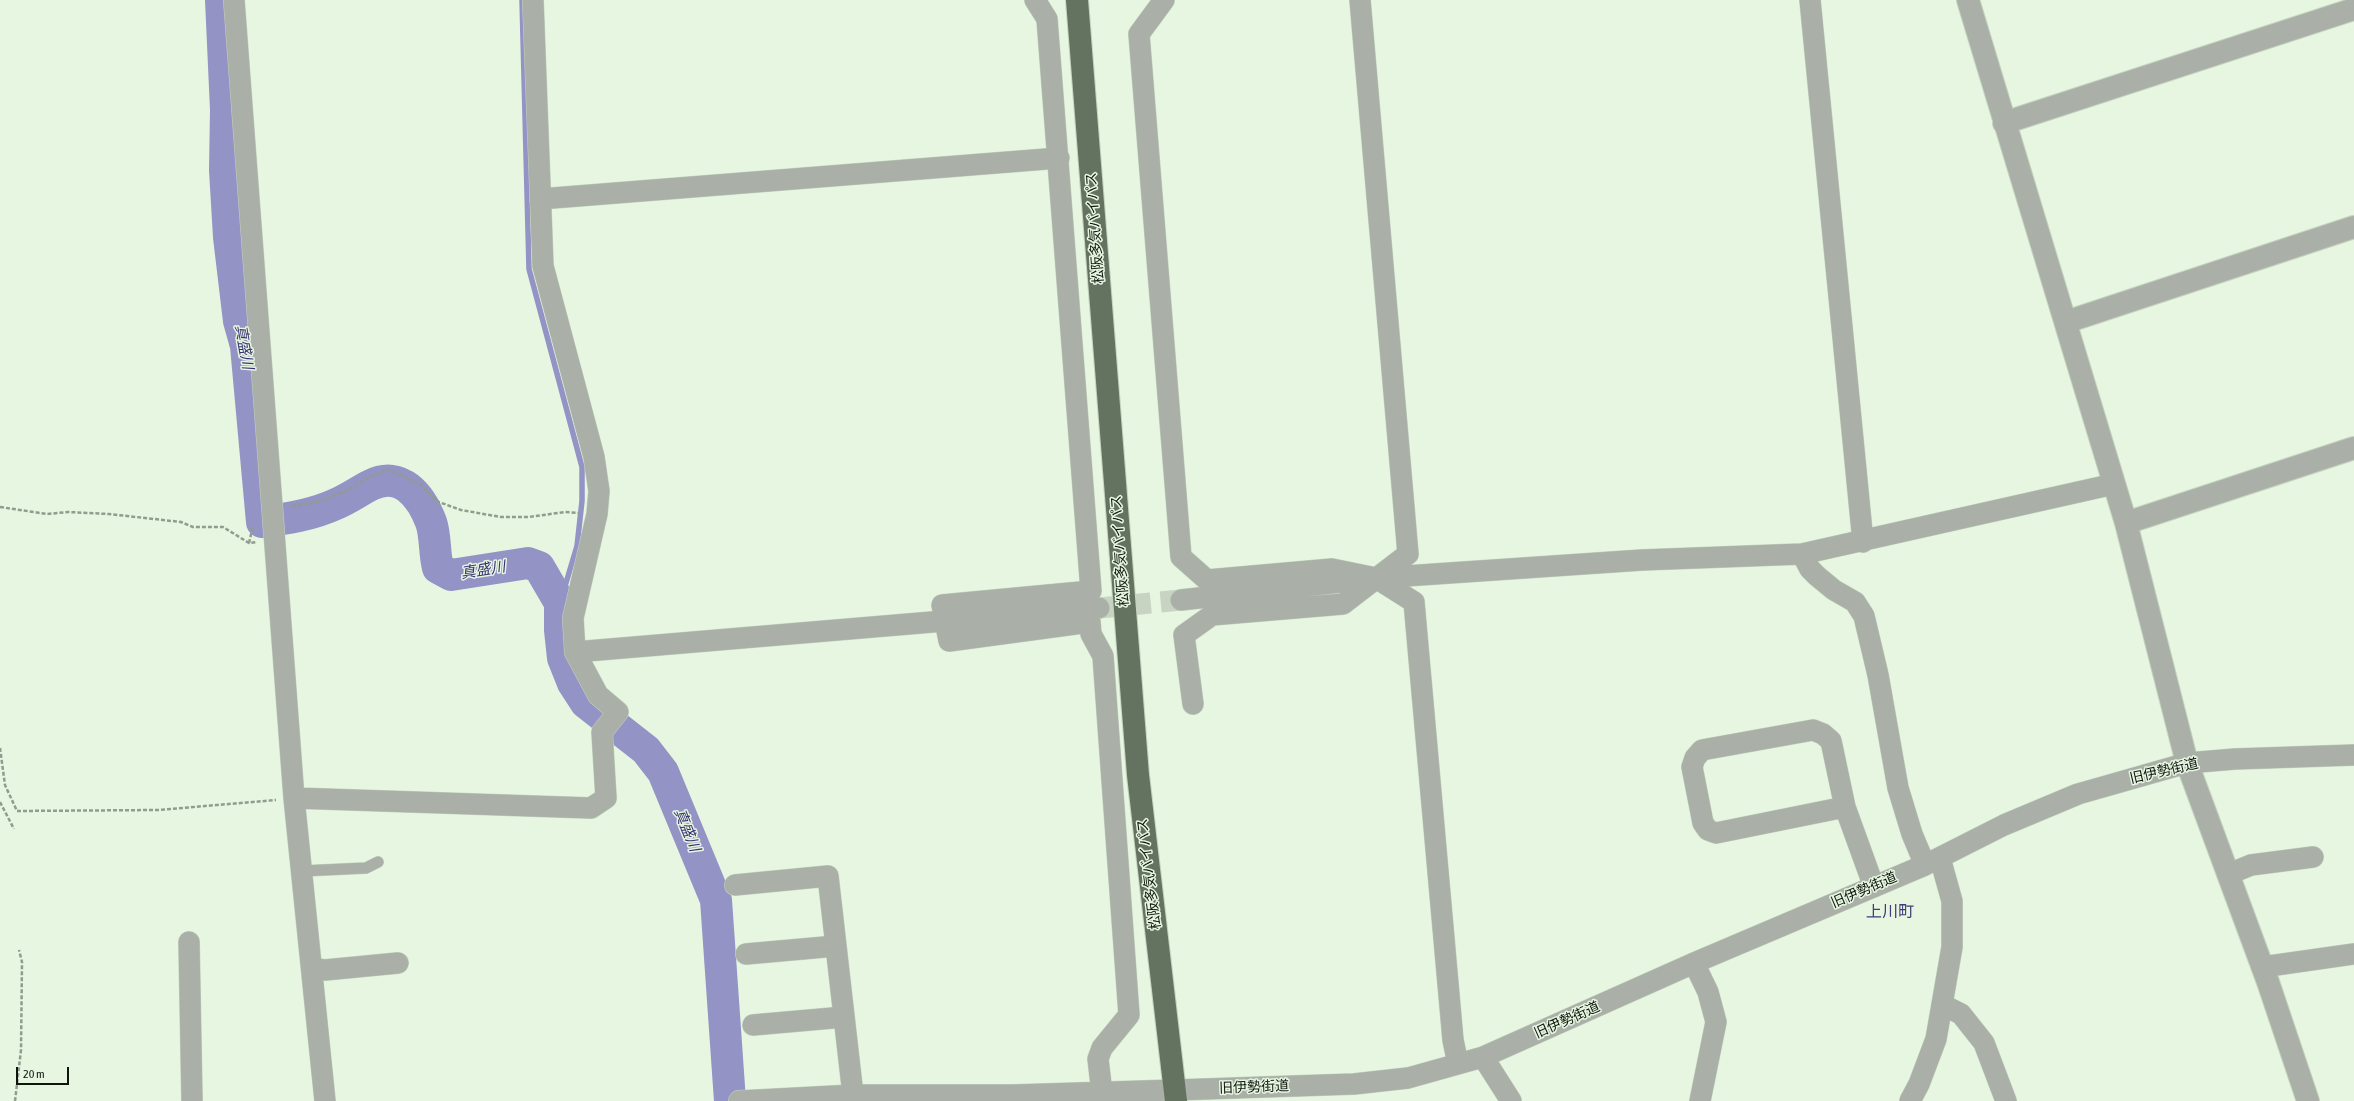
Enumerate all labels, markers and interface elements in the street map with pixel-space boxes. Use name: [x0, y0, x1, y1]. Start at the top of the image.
street label: 松阪多気バイパス: [1083, 172, 1107, 284]
water label: 真盛川: [231, 323, 257, 371]
street label: 松阪多気バイパス: [1108, 495, 1132, 607]
water label: 真盛川: [459, 558, 507, 582]
street label: 旧伊勢街道: [2128, 755, 2200, 787]
water label: 真盛川: [670, 806, 704, 854]
street label: 松阪多気バイパス: [1134, 817, 1164, 931]
street label: 旧伊勢街道: [1829, 869, 1899, 911]
district label: 上川町: [1866, 902, 1914, 922]
street label: 旧伊勢街道: [1532, 998, 1602, 1042]
scale bar: [18, 1059, 71, 1085]
text: 20 m: [23, 1067, 45, 1081]
street label: 旧伊勢街道: [1219, 1077, 1289, 1097]

